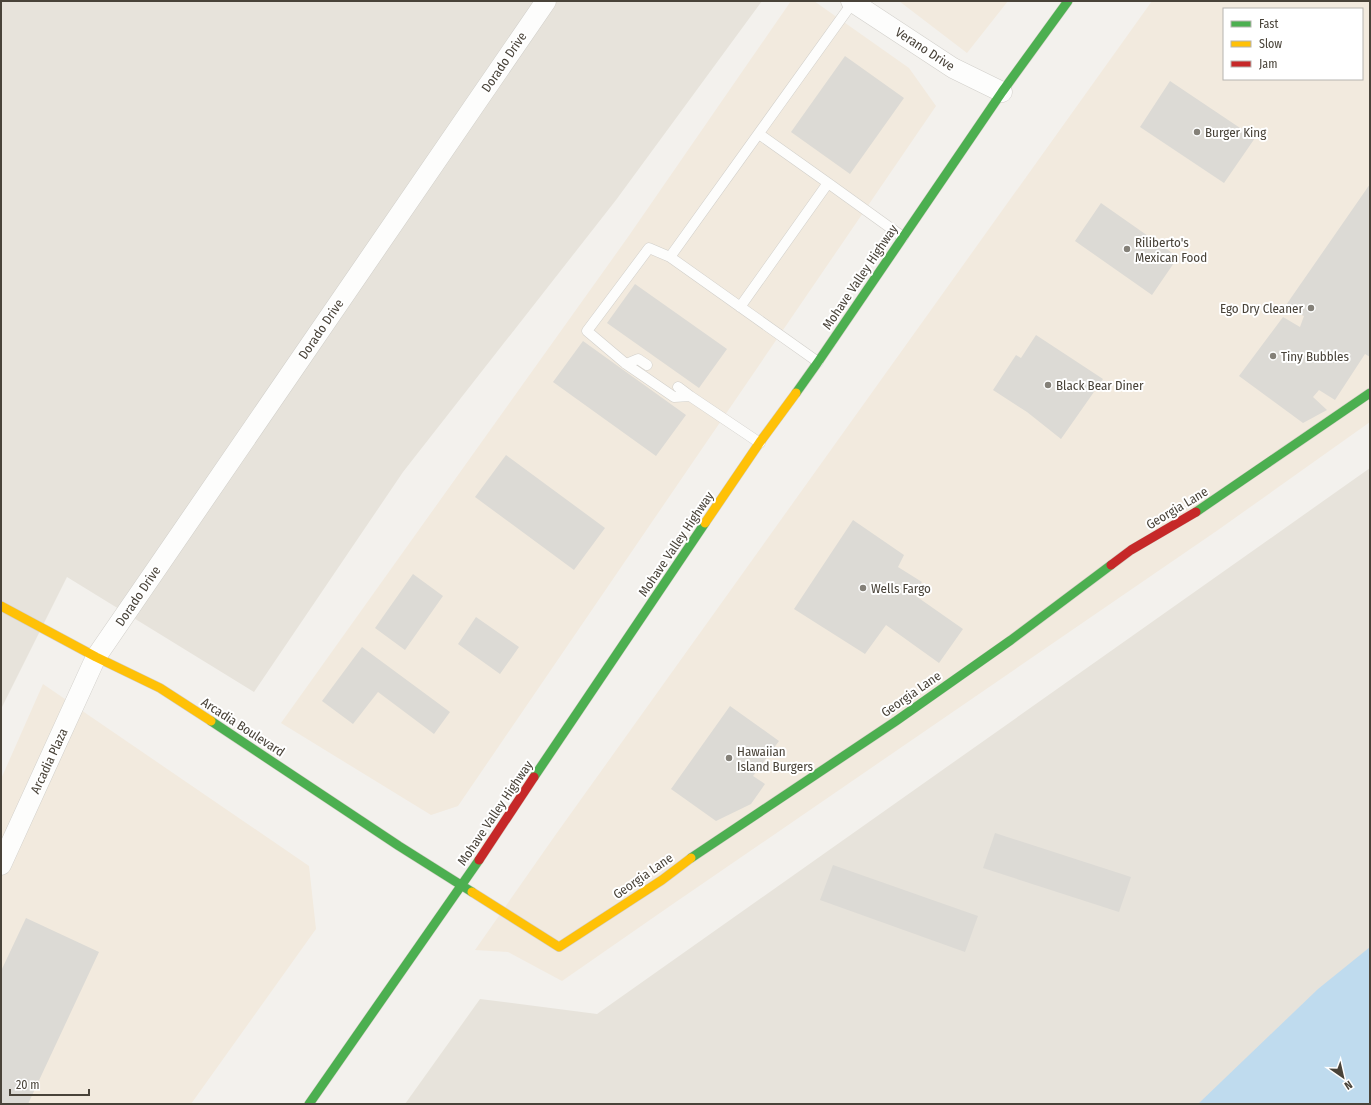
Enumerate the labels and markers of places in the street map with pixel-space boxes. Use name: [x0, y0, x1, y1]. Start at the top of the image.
place label: Burger King: [1205, 125, 1267, 140]
marker: Burger King: [1192, 127, 1202, 137]
place label: Riliberto's Mexican Food: [1135, 235, 1207, 265]
marker: Riliberto's Mexican Food: [1122, 244, 1132, 254]
place label: Ego Dry Cleaner: [1220, 301, 1303, 316]
marker: Ego Dry Cleaner: [1306, 303, 1316, 313]
place label: Tiny Bubbles: [1281, 349, 1349, 364]
marker: Tiny Bubbles: [1268, 351, 1278, 361]
place label: Black Bear Diner: [1056, 378, 1144, 393]
marker: Black Bear Diner: [1043, 380, 1053, 390]
place label: Wells Fargo: [871, 581, 931, 596]
marker: Wells Fargo: [858, 583, 868, 593]
place label: Hawaiian Island Burgers: [737, 744, 814, 774]
marker: Hawaiian Island Burgers: [724, 753, 734, 763]

